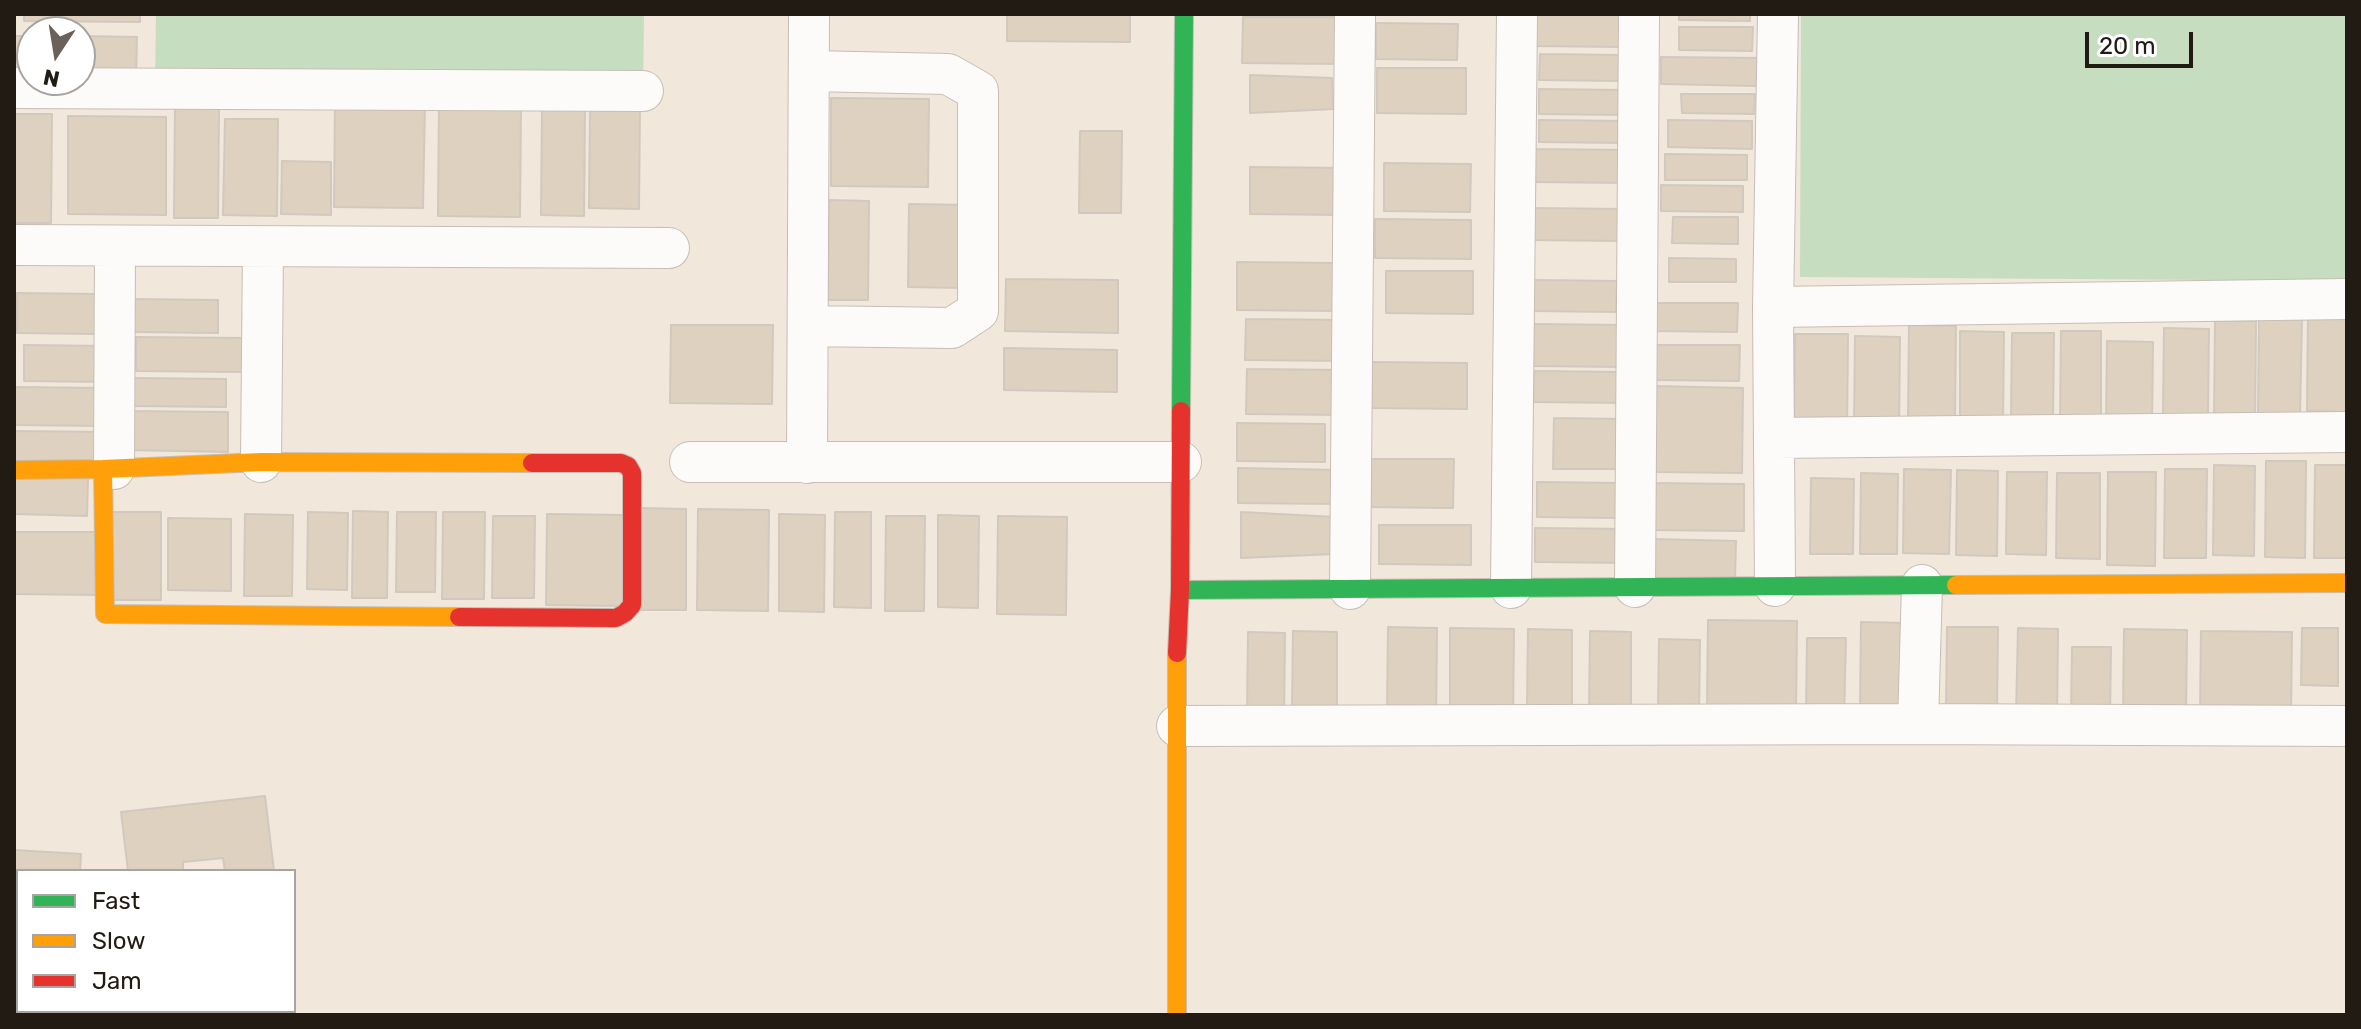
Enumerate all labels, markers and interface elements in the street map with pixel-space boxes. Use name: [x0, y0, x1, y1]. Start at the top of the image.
north arrow: [16, 16, 96, 96]
scale bar: [2089, 16, 2197, 66]
text: 20 m: [2099, 32, 2156, 60]
text: N: [41, 63, 62, 93]
legend: [16, 869, 296, 1013]
text: Fast: [92, 887, 140, 915]
text: Slow: [92, 927, 145, 955]
text: Jam: [92, 967, 142, 995]

